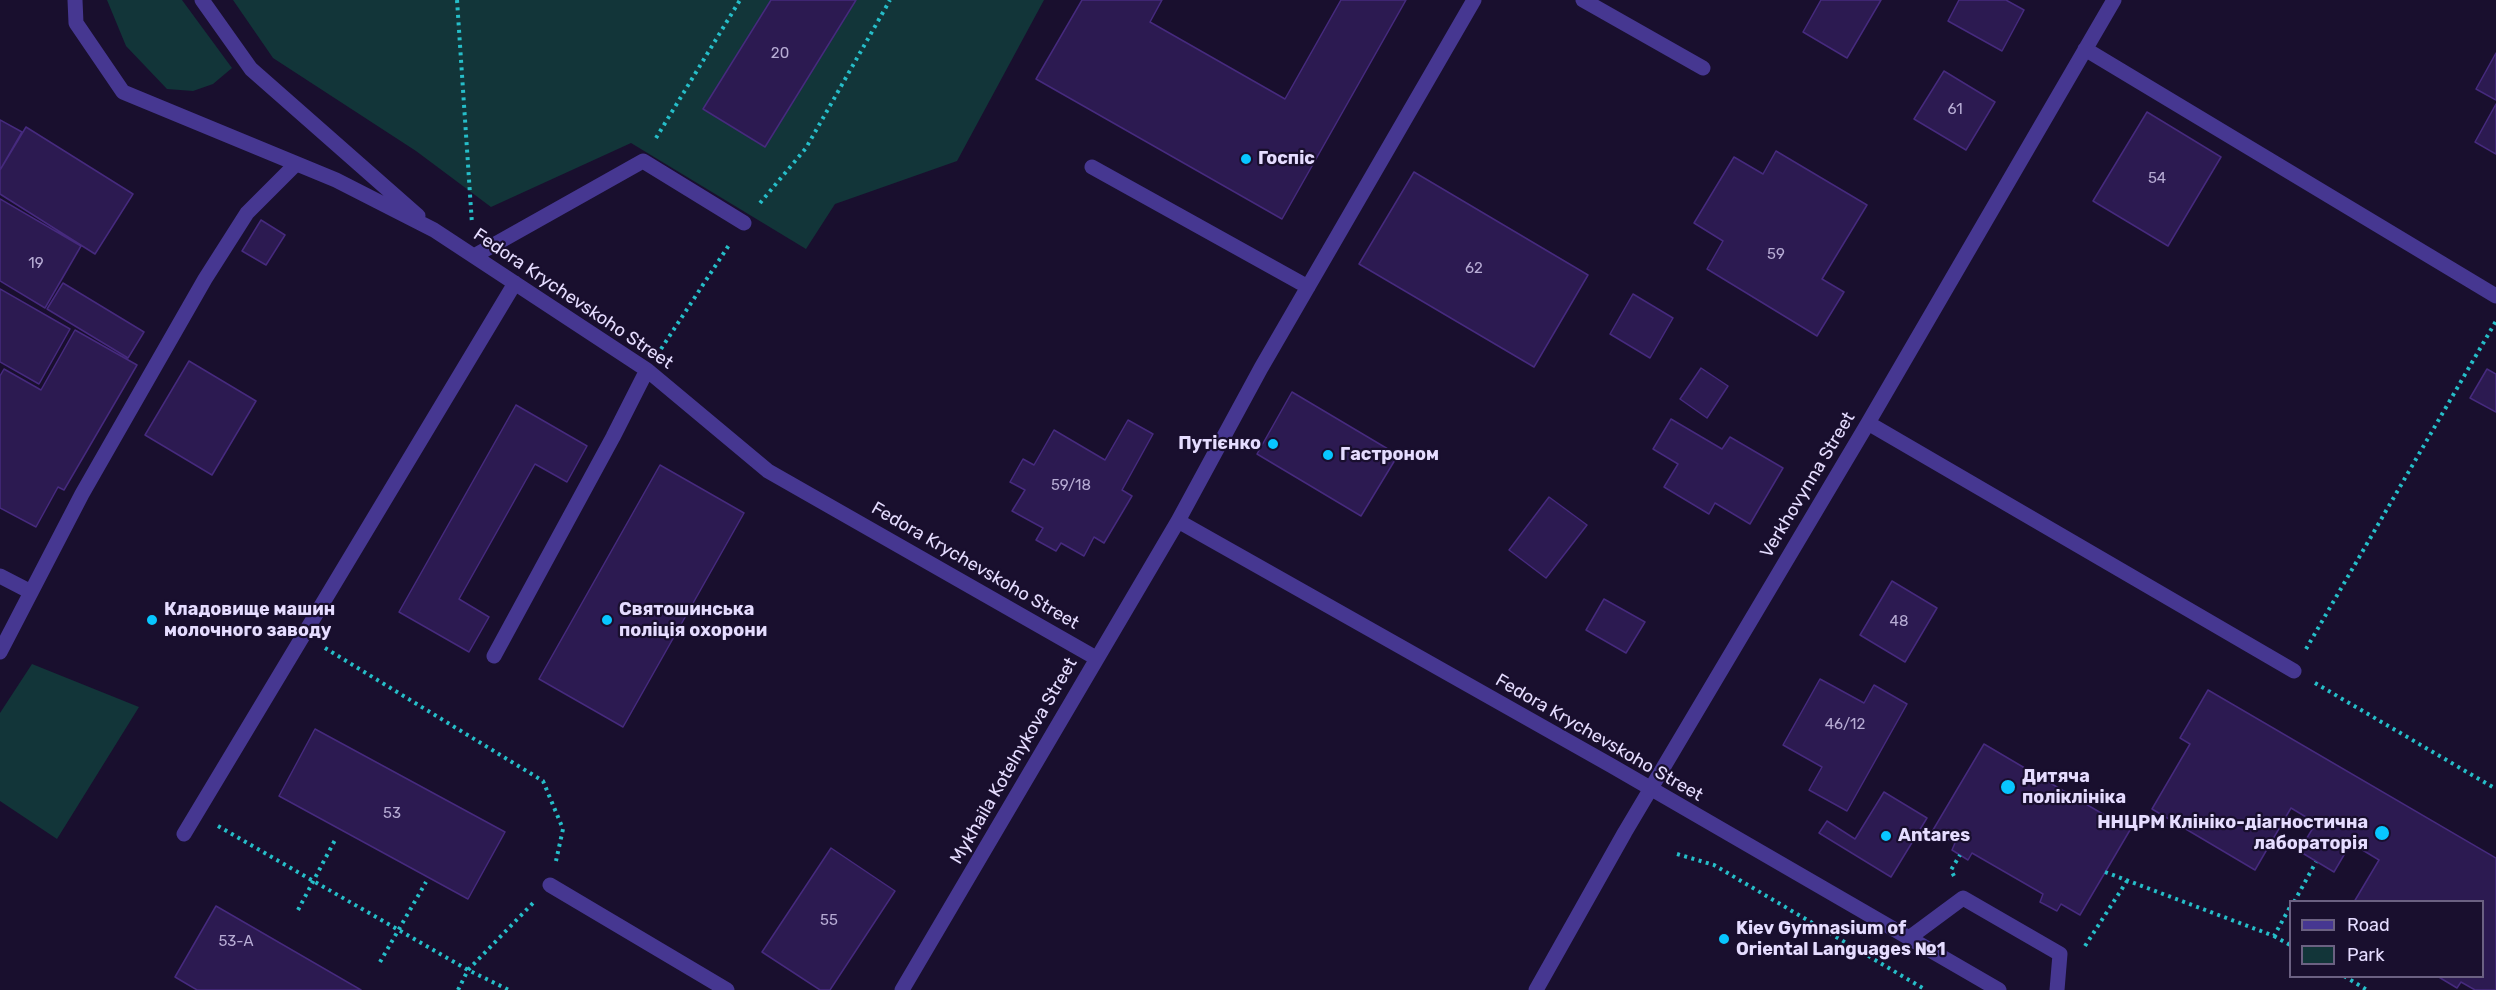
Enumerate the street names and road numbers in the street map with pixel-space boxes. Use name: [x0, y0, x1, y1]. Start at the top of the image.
street label: Fedora Krychevskoho Street: [469, 224, 677, 374]
street label: Verkhovynna Street: [1756, 408, 1860, 562]
street label: Fedora Krychevskoho Street: [867, 498, 1083, 634]
street label: Mykhaila Kotelnykova Street: [946, 654, 1082, 868]
street label: Fedora Krychevskoho Street: [1491, 670, 1707, 806]

